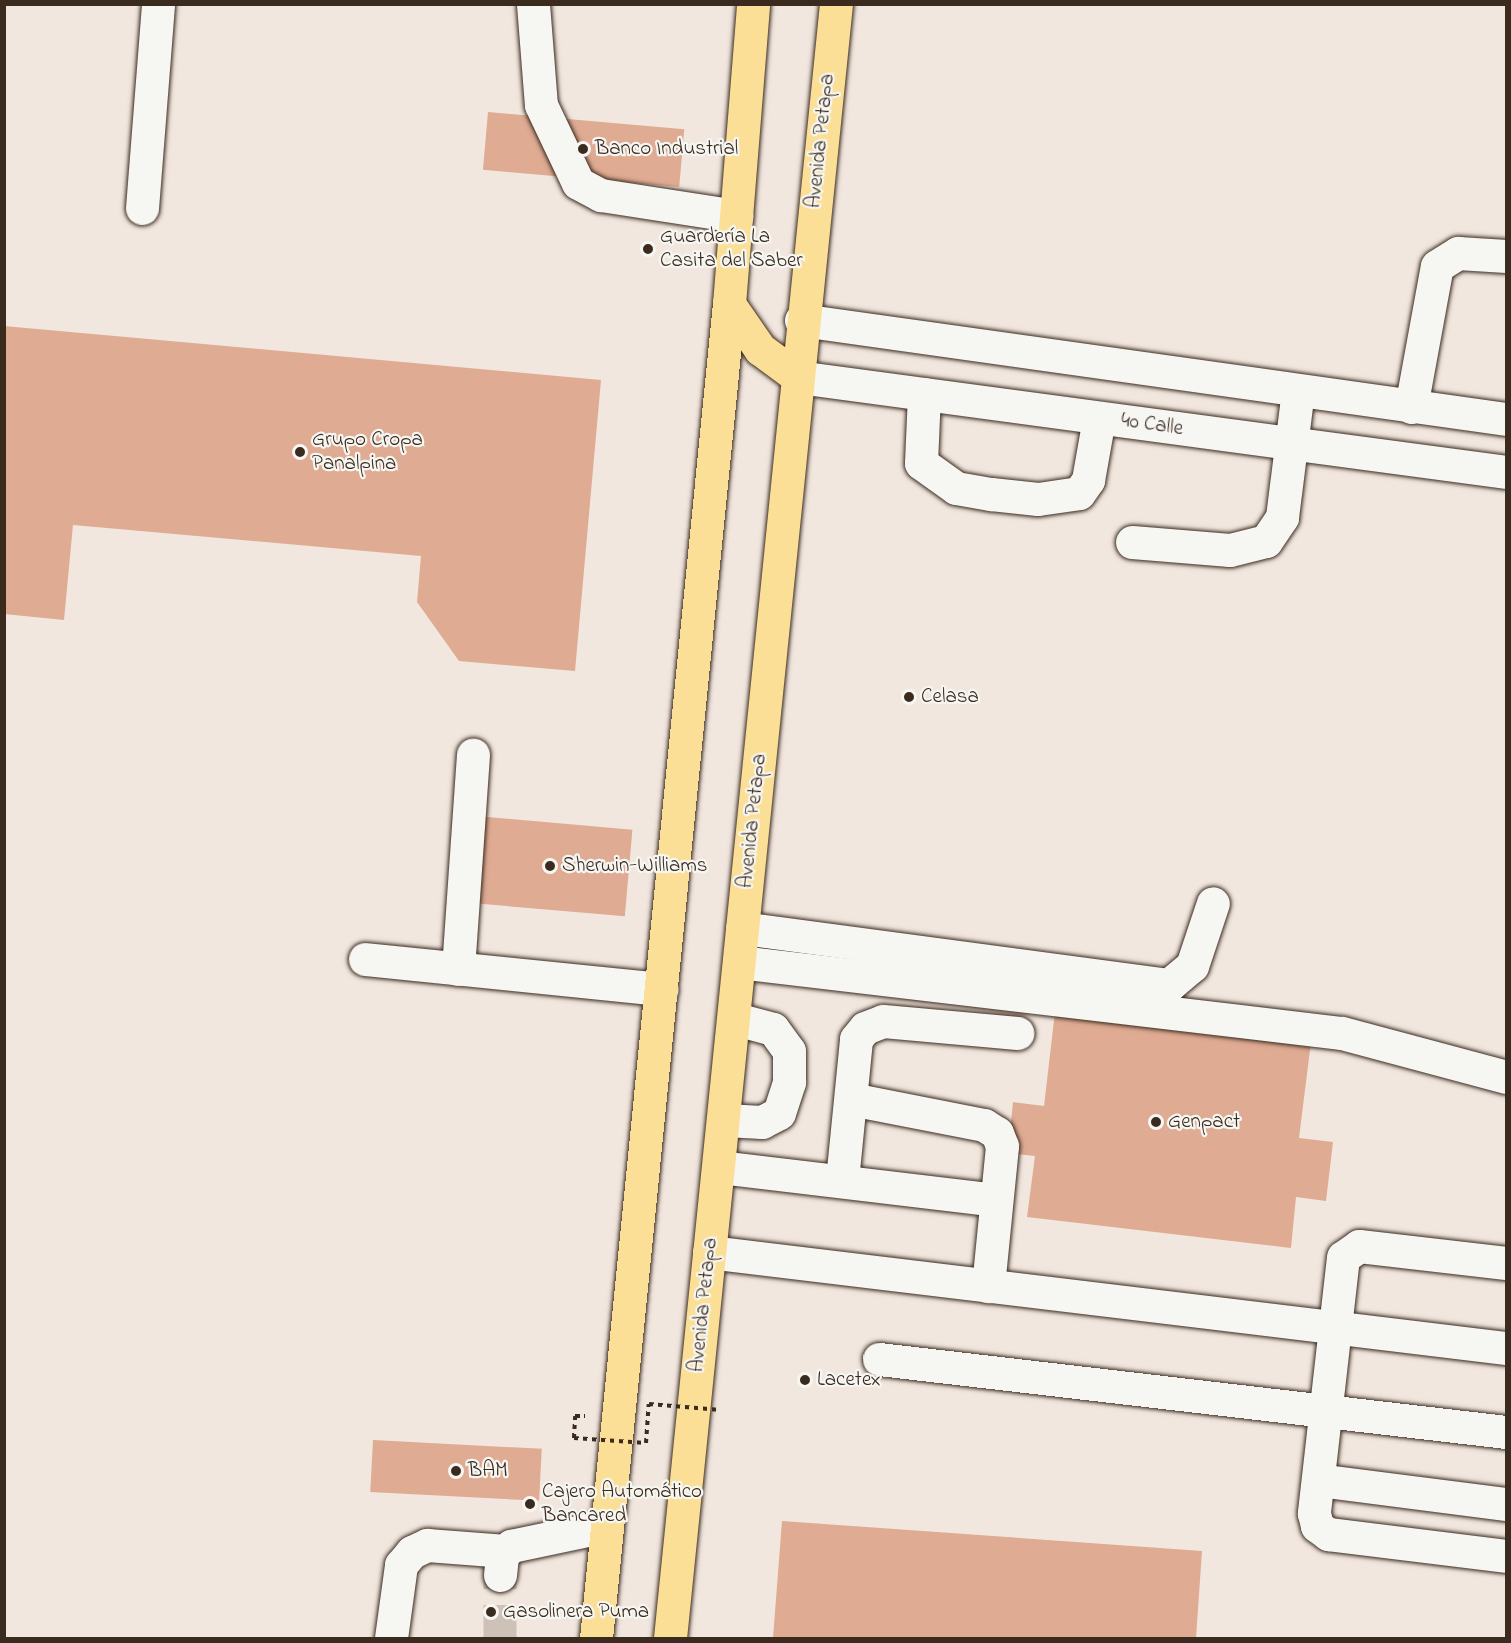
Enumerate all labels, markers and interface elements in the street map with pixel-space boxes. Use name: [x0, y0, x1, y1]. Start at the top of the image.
street label: Avenida Petapa: [801, 73, 841, 209]
place label: Banco Industrial: [595, 136, 738, 162]
marker: Banco Industrial: [576, 142, 590, 156]
place label: Guardería La Casita del Saber: [660, 224, 803, 274]
marker: Guardería La Casita del Saber: [641, 242, 655, 256]
street label: 40 Calle: [1119, 408, 1185, 442]
place label: Grupo Cropa Panalpina: [312, 427, 423, 477]
marker: Grupo Cropa Panalpina: [293, 445, 307, 459]
place label: Celasa: [921, 684, 979, 710]
marker: Celasa: [902, 690, 916, 704]
street label: Avenida Petapa: [733, 753, 773, 889]
place label: Sherwin-Williams: [562, 853, 707, 879]
marker: Sherwin-Williams: [543, 859, 557, 873]
place label: Genpact: [1168, 1109, 1240, 1135]
marker: Genpact: [1149, 1115, 1163, 1129]
street label: Avenida Petapa: [684, 1237, 724, 1373]
place label: Lacetex: [817, 1367, 881, 1393]
marker: Lacetex: [798, 1373, 812, 1387]
place label: BAM: [468, 1458, 508, 1484]
marker: BAM: [449, 1464, 463, 1478]
place label: Cajero Automático Bancared: [542, 1479, 702, 1529]
marker: Cajero Automático Bancared: [523, 1497, 537, 1511]
place label: Gasolinera Puma: [503, 1599, 649, 1625]
marker: Gasolinera Puma: [484, 1605, 498, 1619]

